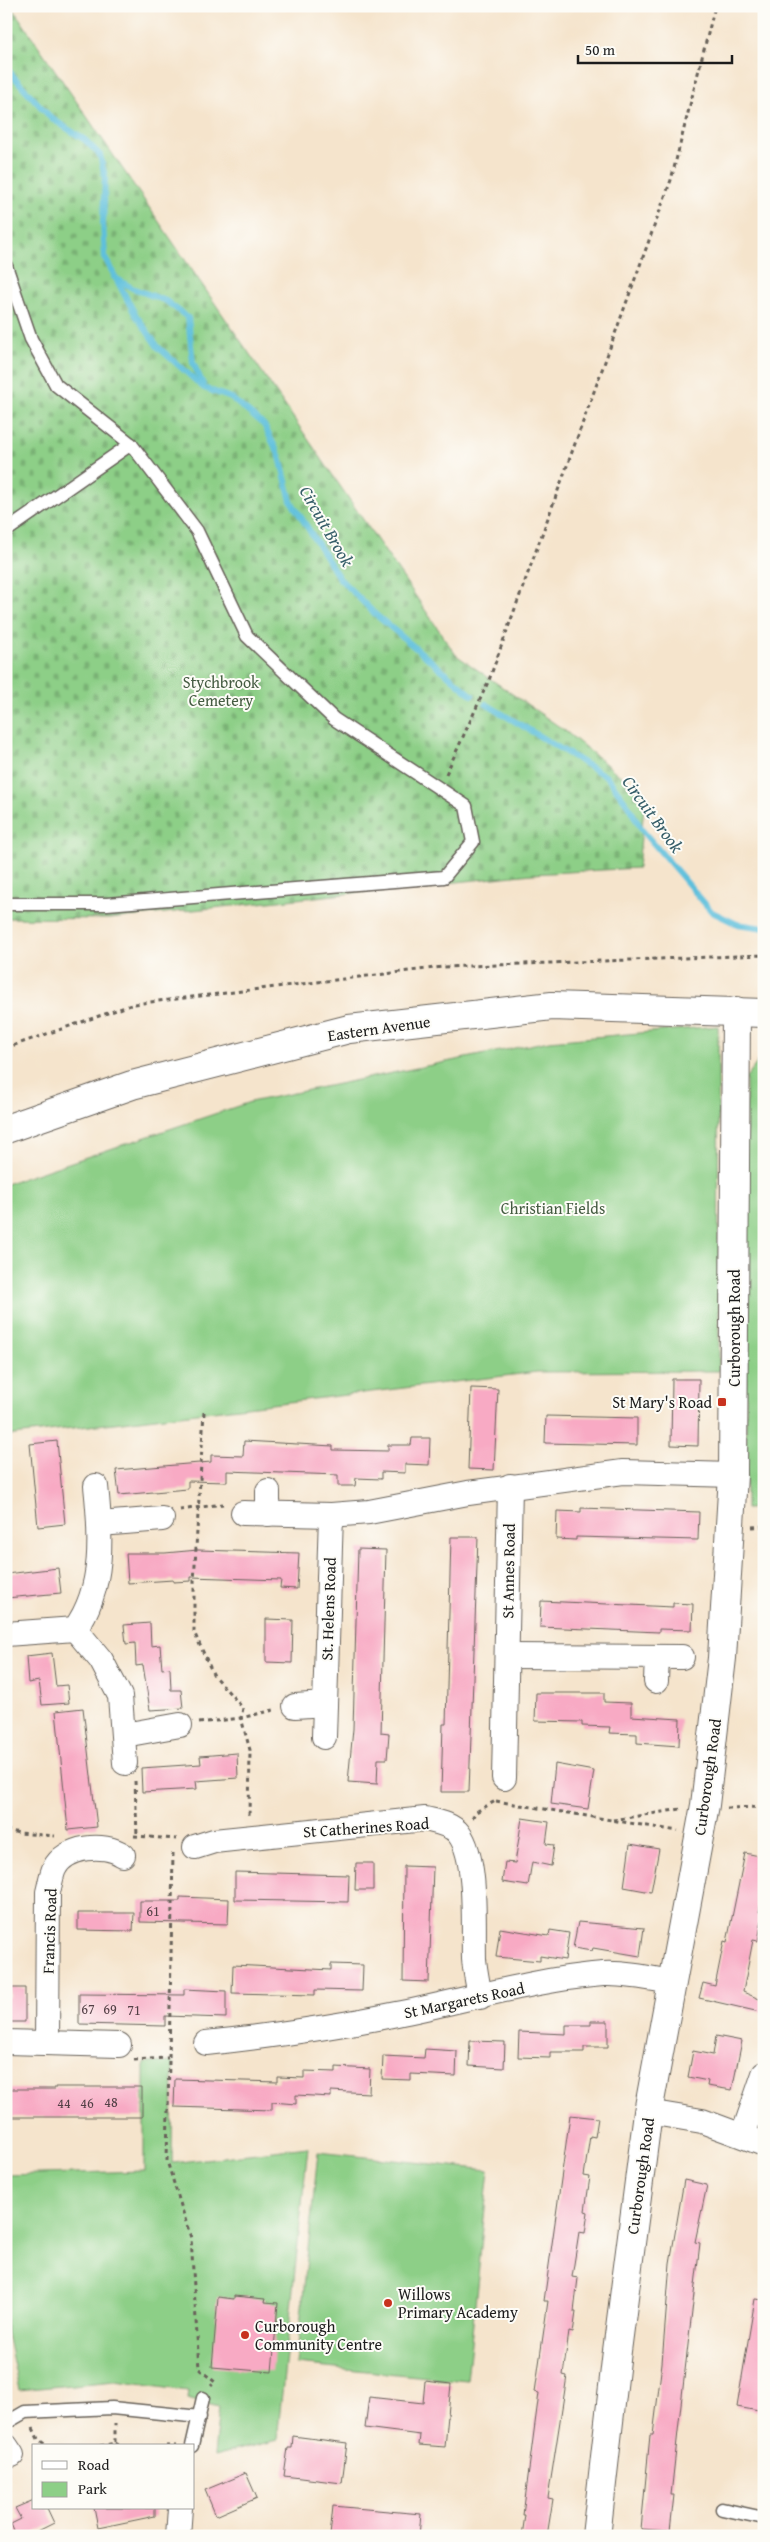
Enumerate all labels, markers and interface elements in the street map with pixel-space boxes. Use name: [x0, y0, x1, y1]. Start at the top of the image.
scale bar: [578, 32, 731, 64]
text: 50 m: [585, 39, 616, 60]
water label: Circuit Brook: [293, 480, 361, 572]
park label: Stychbrook Cemetery: [183, 670, 260, 712]
water label: Circuit Brook: [616, 770, 691, 859]
street label: Eastern Avenue: [326, 1009, 432, 1047]
park label: Christian Fields: [501, 1196, 605, 1220]
street label: Curborough Road: [722, 1269, 746, 1387]
place label: St Mary's Road: [612, 1390, 712, 1414]
marker: St Mary's Road: [716, 1396, 728, 1408]
street label: St Annes Road: [495, 1523, 521, 1619]
street label: St. Helens Road: [314, 1556, 342, 1661]
street label: Curborough Road: [687, 1717, 727, 1837]
street label: St Catherines Road: [302, 1811, 430, 1843]
street label: Francis Road: [36, 1887, 63, 1974]
house number: 61: [146, 1901, 160, 1921]
street label: St Margarets Road: [402, 1975, 527, 2024]
house number: 67: [81, 1999, 95, 2019]
house number: 69: [103, 1999, 117, 2019]
house number: 71: [127, 2000, 141, 2020]
house number: 48: [104, 2092, 118, 2112]
house number: 44: [57, 2093, 71, 2113]
house number: 46: [80, 2093, 94, 2113]
street label: Curborough Road: [620, 2116, 660, 2236]
place label: Willows Primary Academy: [398, 2282, 518, 2324]
marker: Willows Primary Academy: [382, 2297, 394, 2309]
place label: Curborough Community Centre: [255, 2314, 382, 2356]
marker: Curborough Community Centre: [239, 2329, 251, 2341]
legend: [32, 2444, 195, 2510]
text: Road: [78, 2454, 109, 2475]
text: Park: [78, 2478, 107, 2499]

